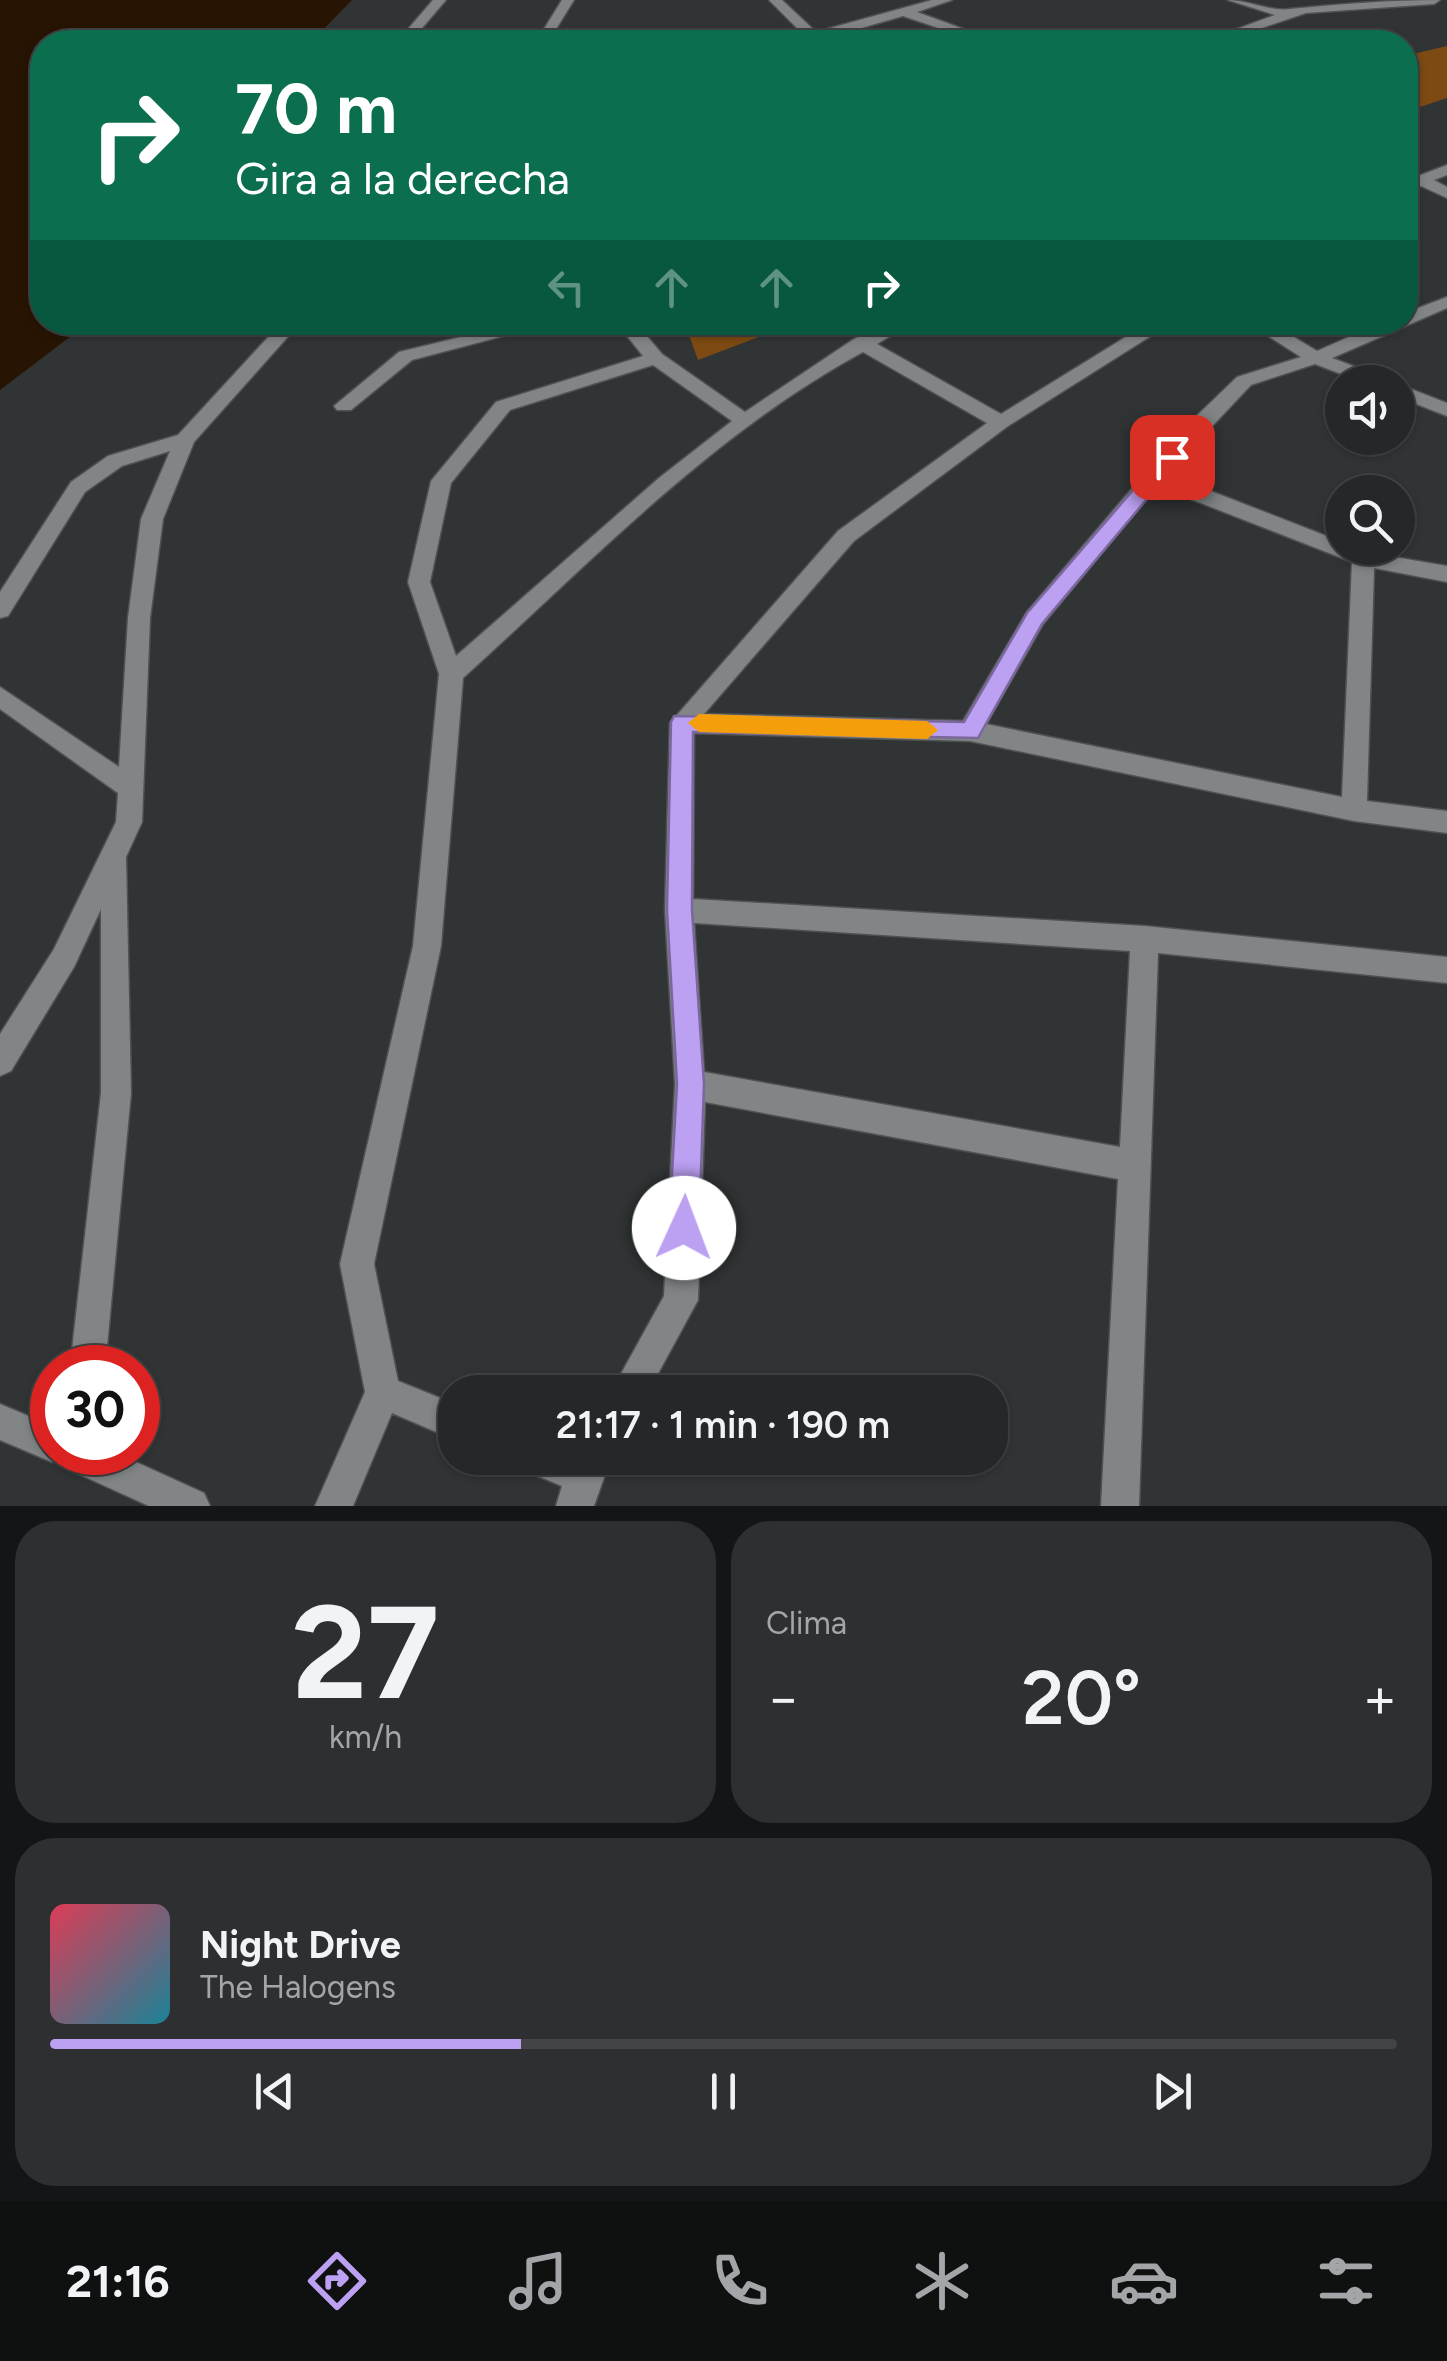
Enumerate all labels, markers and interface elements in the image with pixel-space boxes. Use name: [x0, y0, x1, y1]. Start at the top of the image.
text: 70 m: [235, 66, 397, 151]
icon: right: [70, 70, 200, 200]
text: Gira a la derecha: [235, 151, 570, 205]
icon: left: [539, 260, 594, 315]
icon: ahead: [644, 260, 699, 315]
icon: ahead: [749, 260, 804, 315]
icon: right: [854, 260, 909, 315]
map controls: [1325, 365, 1415, 565]
button: sound: [1325, 365, 1415, 455]
pin: [1130, 415, 1215, 500]
icon: arrive: [1145, 430, 1200, 485]
button: search: [1325, 475, 1415, 565]
position arrow: [632, 1176, 736, 1280]
speed limit sign: 30: [30, 1345, 160, 1475]
text: 21:17 · 1 min · 190 m: [556, 1402, 890, 1448]
text: 27: [292, 1575, 439, 1731]
text: Clima: [766, 1604, 847, 1642]
text: 20°: [1022, 1653, 1141, 1743]
text: −: [766, 1665, 800, 1731]
text: +: [1363, 1665, 1397, 1731]
text: km/h: [329, 1718, 402, 1756]
text: Night Drive: [200, 1922, 401, 1968]
text: The Halogens: [200, 1968, 396, 2006]
icon: previous: [247, 2064, 302, 2119]
icon: pause: [696, 2064, 751, 2119]
icon: next: [1145, 2064, 1200, 2119]
icon: directions: [302, 2246, 372, 2316]
icon: music: [503, 2246, 573, 2316]
icon: phone: [705, 2246, 775, 2316]
icon: climate: [907, 2246, 977, 2316]
icon: car: [1109, 2246, 1179, 2316]
icon: filters: [1311, 2246, 1381, 2316]
text: 21:16: [66, 2254, 170, 2308]

